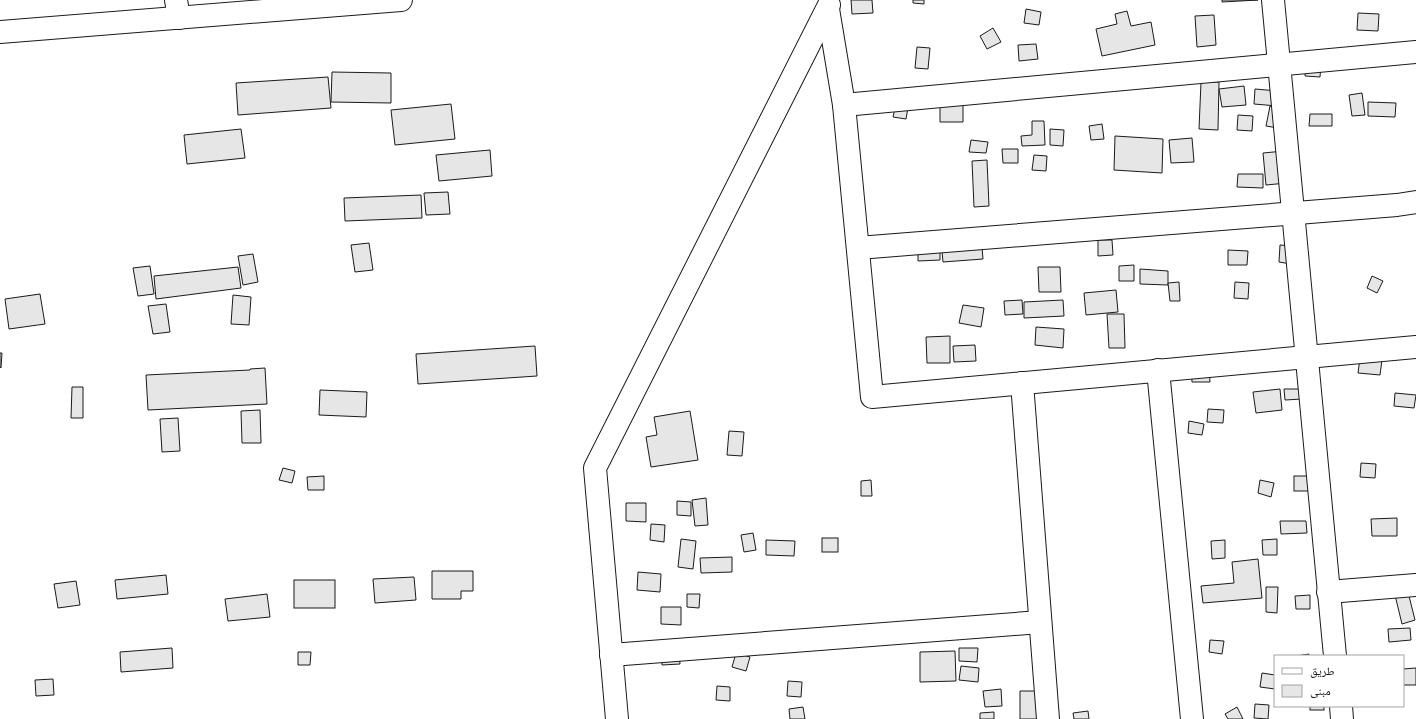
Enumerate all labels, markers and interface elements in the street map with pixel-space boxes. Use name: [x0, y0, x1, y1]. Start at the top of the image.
legend: [1274, 655, 1404, 707]
text: طريق: [1310, 664, 1335, 678]
text: مبنى: [1310, 684, 1331, 698]

